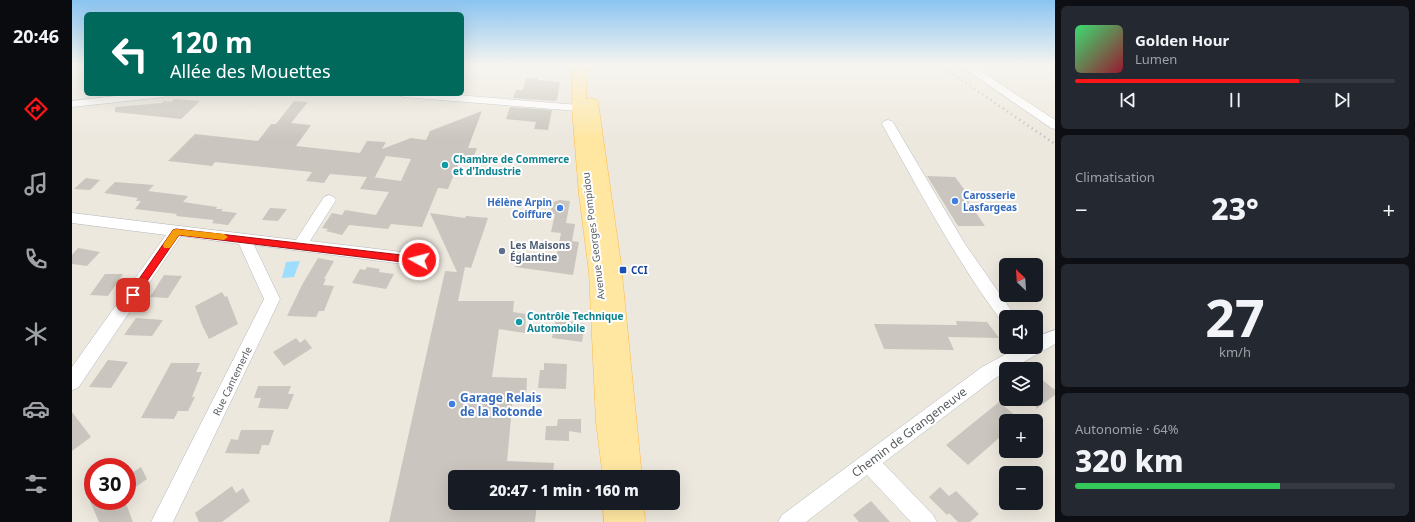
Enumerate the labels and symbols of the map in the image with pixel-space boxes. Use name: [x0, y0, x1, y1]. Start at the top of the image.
place label: Chambre de Commerce et d'Industrie: [453, 152, 569, 178]
marker: Chambre de Commerce et d'Industrie: [440, 160, 450, 170]
street label: Avenue Georges Pompidou: [578, 171, 608, 301]
place label: Carosserie Lasfargeas: [963, 188, 1017, 214]
place label: Hélène Arpin Coiffure: [487, 195, 552, 221]
marker: Carosserie Lasfargeas: [950, 196, 960, 206]
marker: Hélène Arpin Coiffure: [555, 203, 565, 213]
place label: Les Maisons Églantine: [510, 238, 570, 264]
position arrow: [398, 239, 440, 281]
marker: Les Maisons Églantine: [497, 246, 507, 256]
north arrow: [999, 258, 1043, 302]
place label: CCI: [631, 263, 648, 277]
marker: CCI: [618, 265, 628, 275]
pin: [116, 278, 150, 312]
place label: Contrôle Technique Automobile: [527, 309, 624, 335]
marker: Contrôle Technique Automobile: [514, 317, 524, 327]
street label: Rue Cantemerle: [209, 344, 255, 418]
street label: Chemin de Grangeneuve: [848, 383, 970, 481]
place label: Garage Relais de la Rotonde: [460, 389, 542, 420]
marker: Garage Relais de la Rotonde: [447, 399, 457, 409]
speed limit sign: 30: [84, 458, 136, 510]

